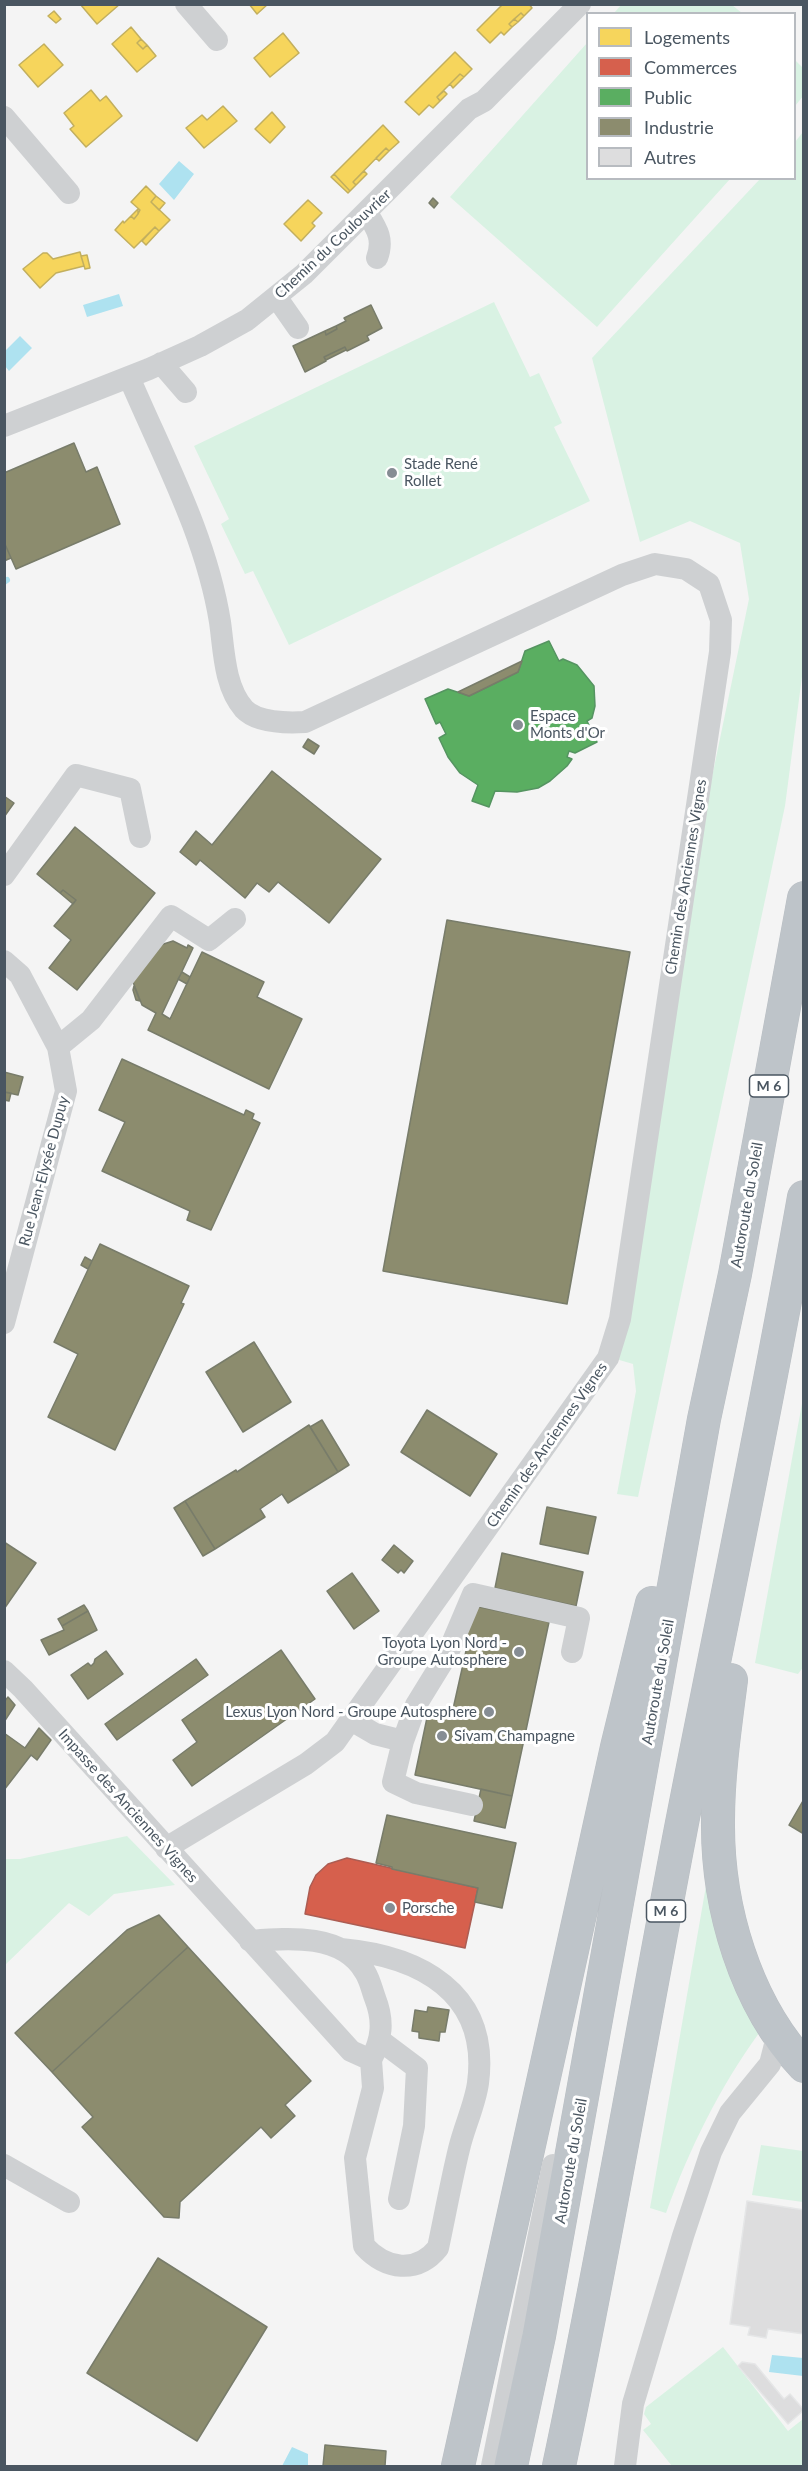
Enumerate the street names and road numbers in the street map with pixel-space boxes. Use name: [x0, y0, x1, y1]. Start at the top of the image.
street label: Chemin du Coulouvrier: [271, 185, 395, 303]
street label: Chemin des Anciennes Vignes: [662, 778, 710, 976]
road number: M 6: [750, 1075, 788, 1097]
street label: Rue Jean-Elysée Dupuy: [15, 1094, 73, 1248]
street label: Autoroute du Soleil: [727, 1141, 767, 1269]
street label: Chemin des Anciennes Vignes: [483, 1359, 611, 1531]
street label: Autoroute du Soleil: [638, 1618, 678, 1746]
street label: Impasse des Anciennes Vignes: [54, 1726, 202, 1886]
road number: M 6: [646, 1900, 686, 1922]
street label: Autoroute du Soleil: [551, 2097, 591, 2225]

